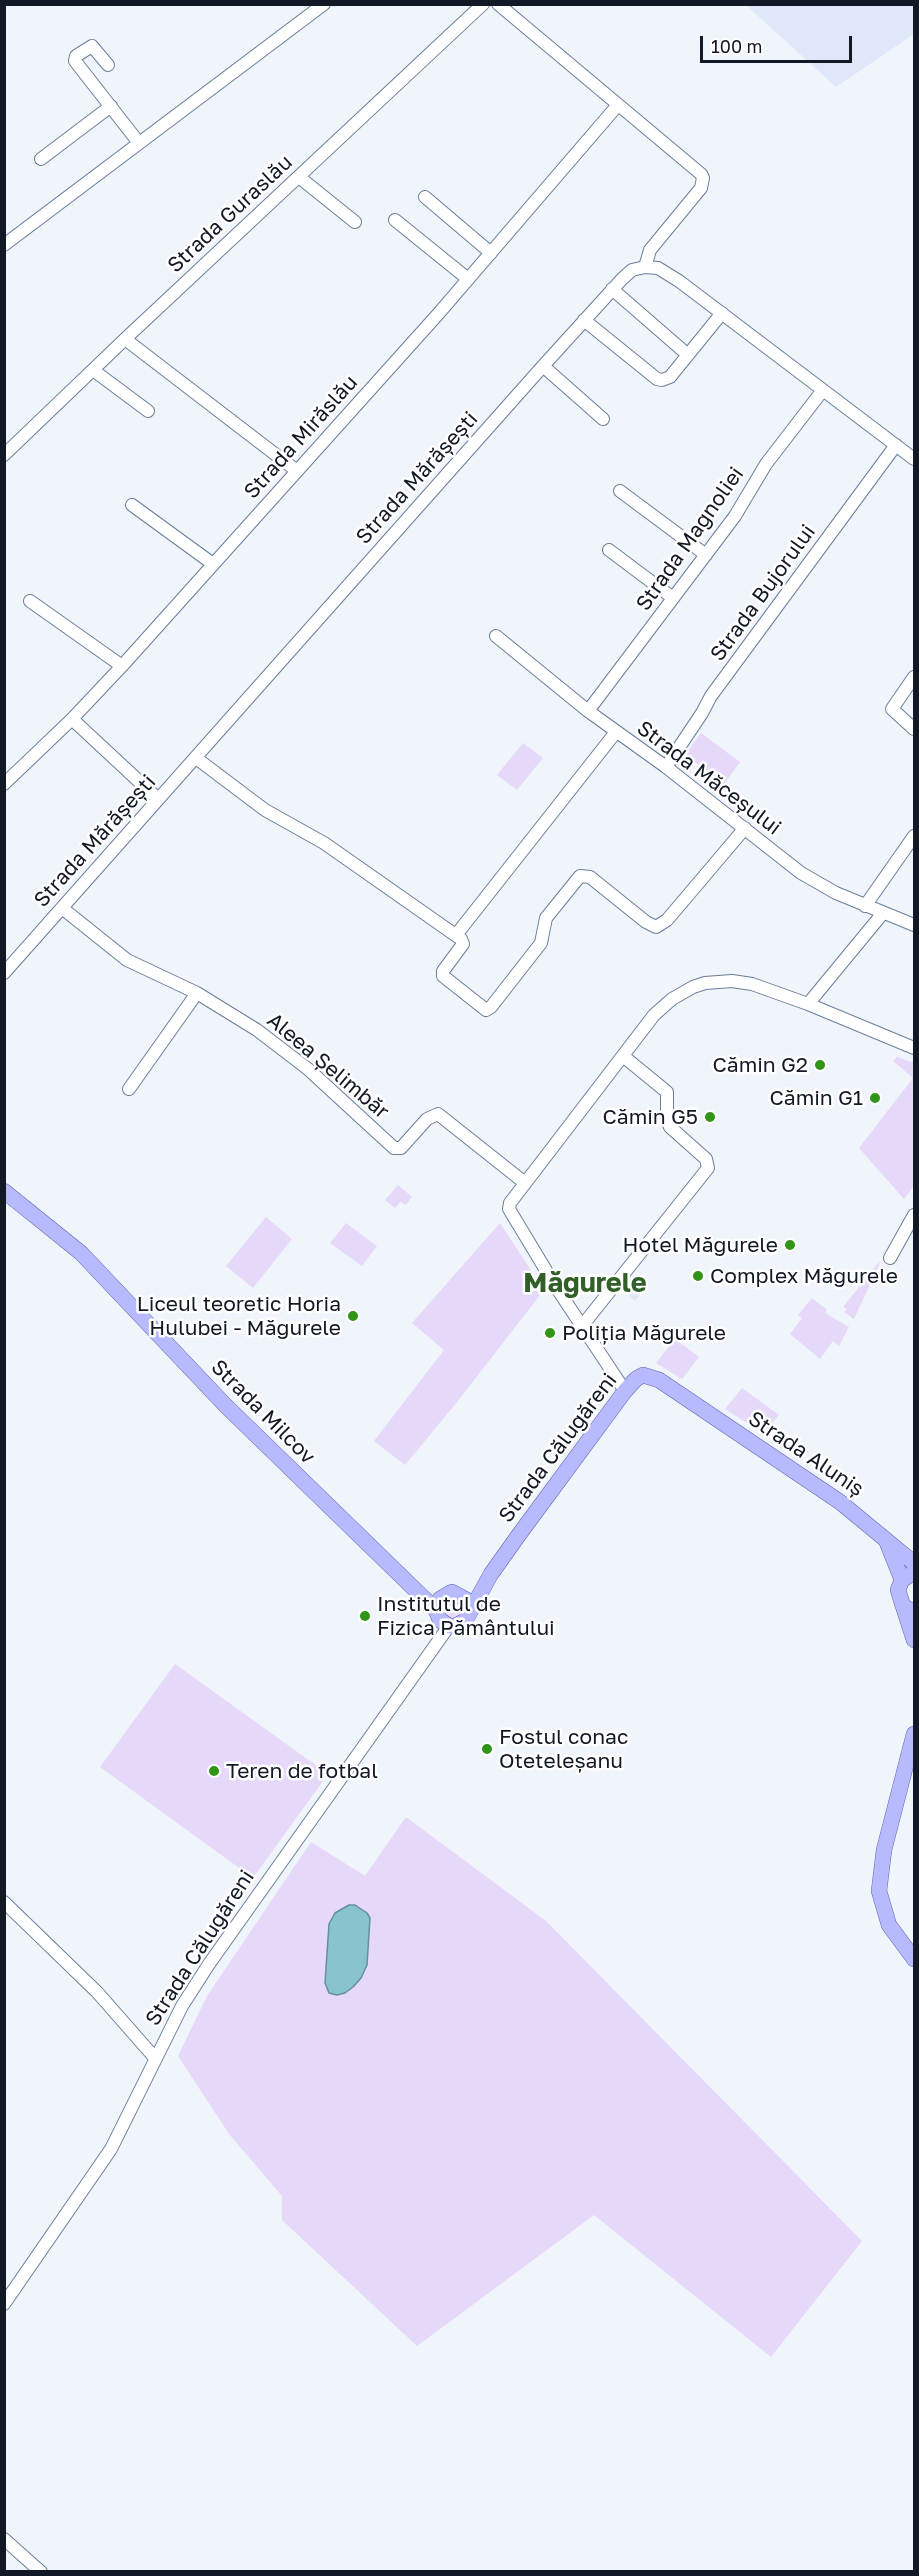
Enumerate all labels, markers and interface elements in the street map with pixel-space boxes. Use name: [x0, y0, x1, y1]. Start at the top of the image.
scale bar: [703, 24, 854, 62]
text: 100 m: [711, 35, 762, 57]
street label: Strada Guraslău: [163, 150, 297, 278]
street label: Strada Mirăslău: [239, 370, 363, 504]
street label: Strada Mărășești: [351, 407, 483, 549]
street label: Strada Magnoliei: [631, 462, 749, 616]
street label: Strada Bujorului: [705, 520, 821, 666]
street label: Strada Măceșului: [632, 716, 786, 840]
street label: Strada Mărășești: [29, 770, 161, 912]
street label: Aleea Șelimbăr: [262, 1008, 394, 1124]
place label: Cămin G2: [712, 1052, 808, 1078]
marker: Cămin G2: [813, 1058, 827, 1072]
place label: Cămin G1: [769, 1085, 863, 1111]
marker: Cămin G1: [868, 1091, 882, 1105]
place label: Cămin G5: [602, 1104, 698, 1130]
marker: Cămin G5: [703, 1110, 717, 1124]
place label: Hotel Măgurele: [622, 1232, 778, 1258]
marker: Hotel Măgurele: [783, 1238, 797, 1252]
place label: Complex Măgurele: [710, 1263, 898, 1289]
district label: Măgurele: [523, 1267, 647, 1299]
marker: Complex Măgurele: [691, 1269, 705, 1283]
place label: Liceul teoretic Horia Hulubei - Măgurele: [137, 1291, 341, 1341]
marker: Liceul teoretic Horia Hulubei - Măgurele: [346, 1309, 360, 1323]
place label: Poliția Măgurele: [562, 1320, 726, 1346]
marker: Poliția Măgurele: [543, 1326, 557, 1340]
street label: Strada Milcov: [206, 1355, 320, 1469]
street label: Strada Călugăreni: [494, 1368, 622, 1528]
street label: Strada Aluniș: [743, 1406, 869, 1502]
place label: Institutul de Fizica Pământului: [377, 1591, 555, 1641]
marker: Institutul de Fizica Pământului: [358, 1609, 372, 1623]
place label: Fostul conac Oteteleșanu: [499, 1724, 628, 1774]
marker: Fostul conac Oteteleșanu: [480, 1742, 494, 1756]
place label: Teren de fotbal: [226, 1758, 378, 1784]
marker: Teren de fotbal: [207, 1764, 221, 1778]
street label: Strada Călugăreni: [140, 1866, 260, 2030]

